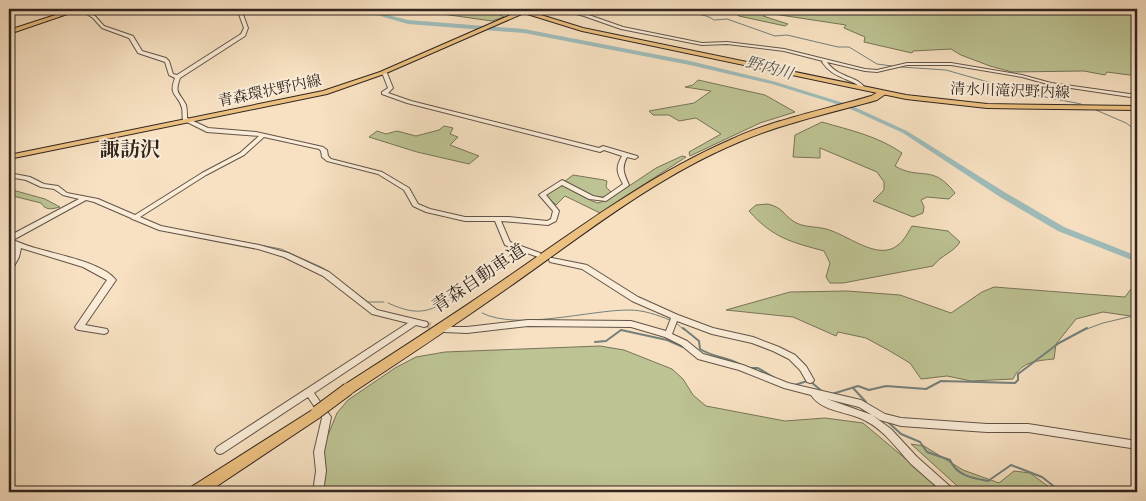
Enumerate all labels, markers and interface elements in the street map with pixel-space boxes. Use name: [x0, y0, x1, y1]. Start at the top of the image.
water label: 野内川: [744, 53, 797, 83]
street label: 青森環状野内線: [217, 72, 323, 110]
street label: 清水川滝沢野内線: [950, 80, 1070, 102]
district label: 諏訪沢: [100, 138, 160, 161]
street label: 青森自動車道: [428, 240, 529, 317]

